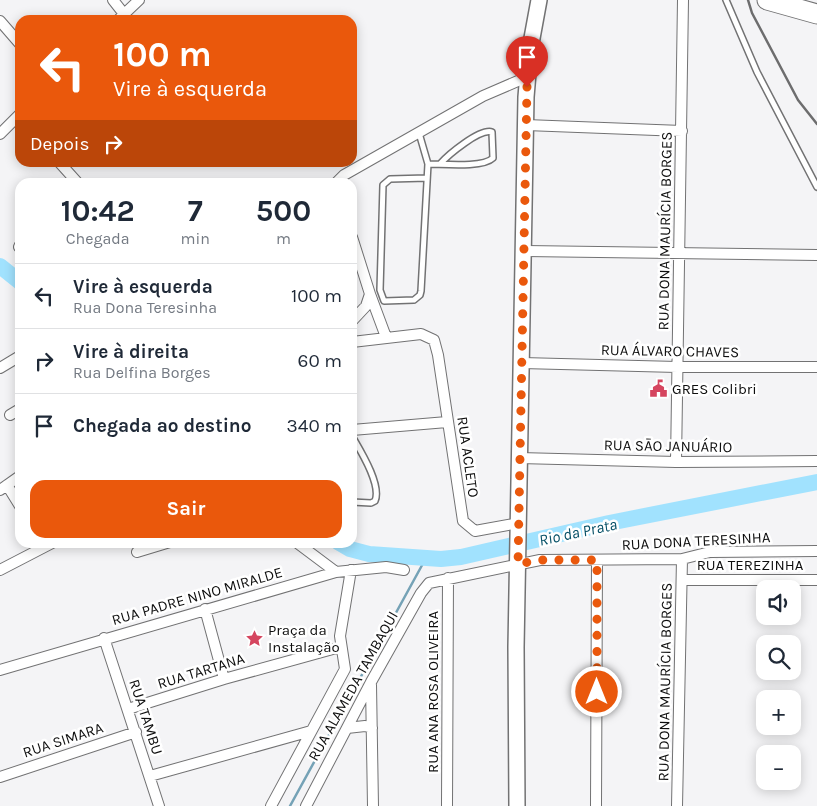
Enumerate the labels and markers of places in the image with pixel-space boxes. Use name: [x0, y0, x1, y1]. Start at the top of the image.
pin: [506, 36, 548, 87]
public building icon: GRES Colibri: [648, 379, 668, 399]
place label: GRES Colibri: [672, 380, 757, 398]
place label: Praça da Instalação: [268, 621, 340, 656]
place icon: Praça da Instalação: [244, 629, 264, 649]

